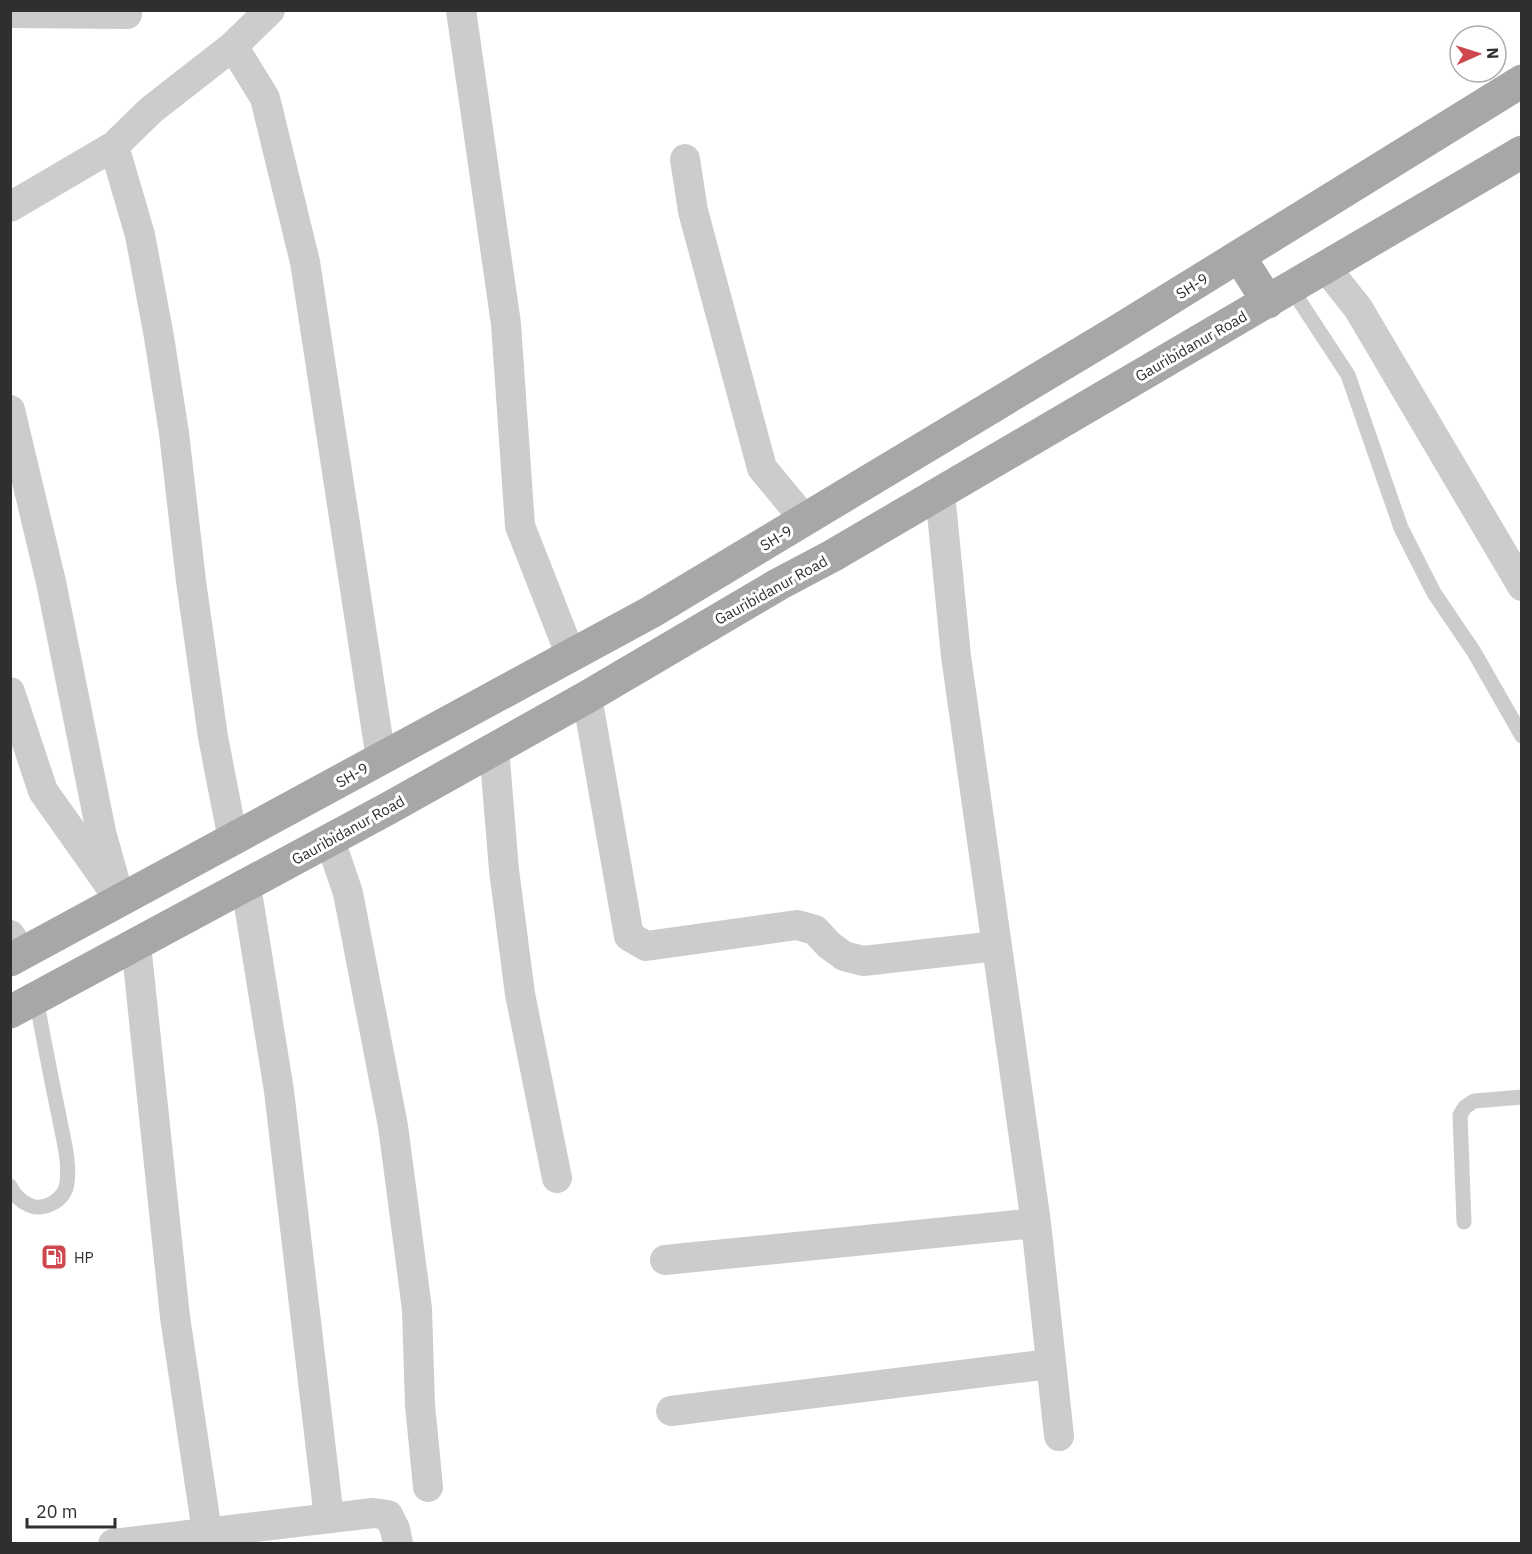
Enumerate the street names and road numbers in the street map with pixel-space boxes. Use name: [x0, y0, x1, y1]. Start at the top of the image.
street label: SH-9: [1172, 269, 1212, 303]
street label: Gauribidanur Road: [1132, 306, 1250, 386]
street label: SH-9: [756, 521, 796, 555]
street label: Gauribidanur Road: [711, 551, 831, 629]
street label: SH-9: [332, 758, 372, 792]
street label: Gauribidanur Road: [288, 791, 408, 869]

